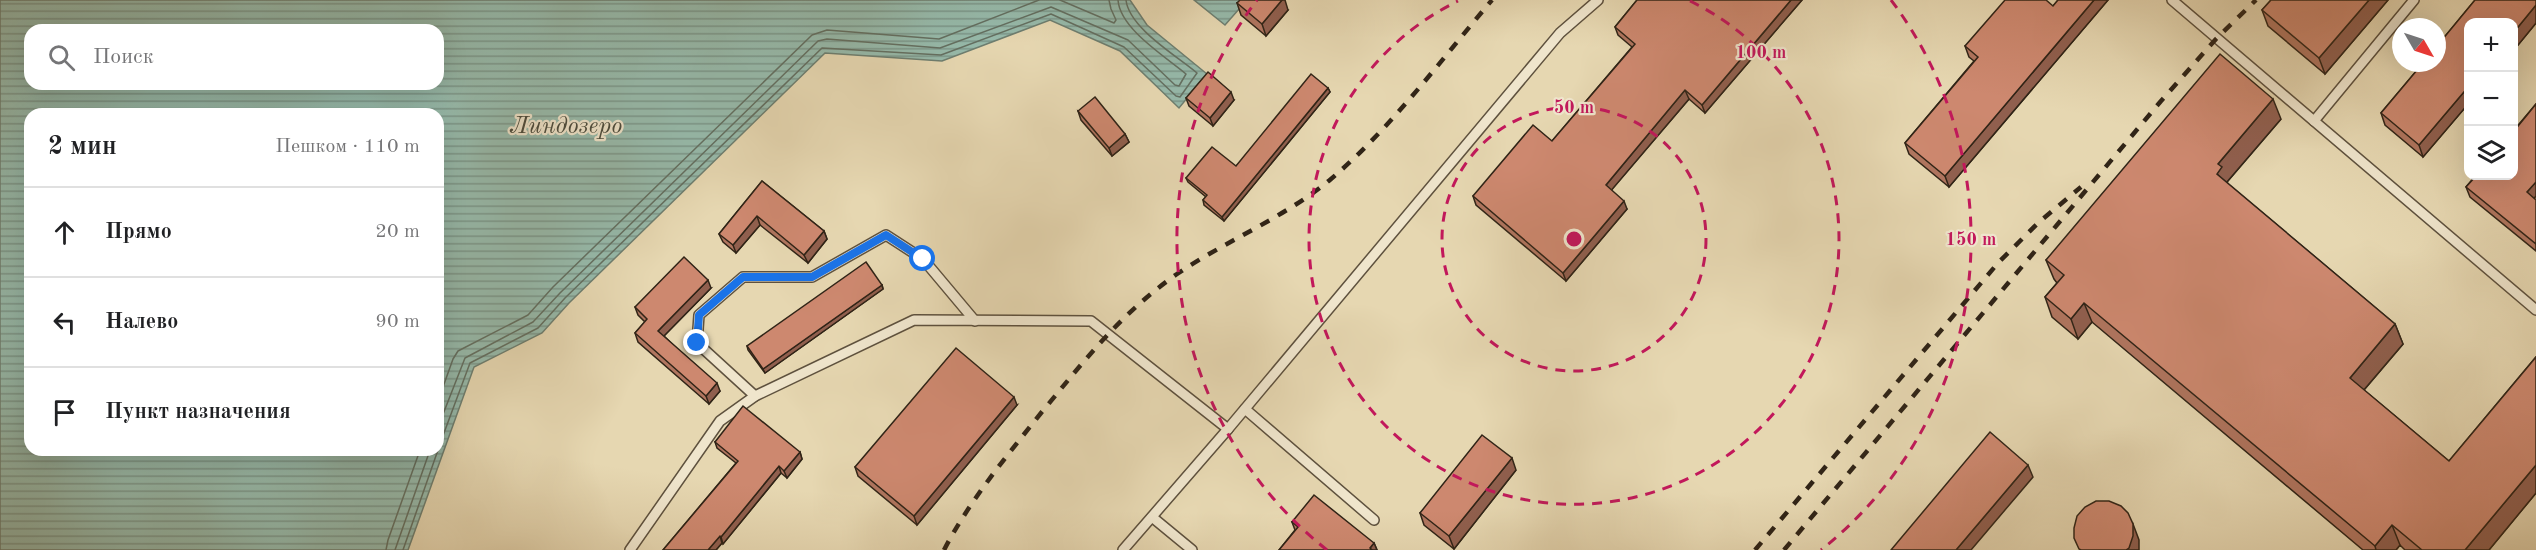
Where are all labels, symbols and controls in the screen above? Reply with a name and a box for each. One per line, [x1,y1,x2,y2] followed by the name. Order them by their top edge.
[2392,18,2446,72] north arrow
[2464,18,2518,180] map controls
[2464,18,2518,72] button: +
[24,24,444,90] search box
[45,41,78,74] icon: search
[1736,44,1786,62] text: 100 m
[93,46,154,68] text: Поиск
[2464,72,2518,126] button: −
[1554,99,1594,117] text: 50 m
[510,115,622,139] water label: Линдозеро
[2464,126,2518,180] button: layers
[48,134,117,160] text: 2 мин
[275,137,420,157] text: Пешком · 110 m
[48,216,81,249] icon: ahead
[105,221,172,243] text: Прямо
[375,222,420,242] text: 20 m
[1564,229,1584,249] centre of rings
[1946,231,1996,249] text: 150 m
[909,245,935,271] route start
[48,306,81,339] icon: left
[105,311,178,333] text: Налево
[375,312,420,332] text: 90 m
[683,329,709,355] route end
[48,396,81,429] icon: arrive
[105,401,291,423] text: Пункт назначения

